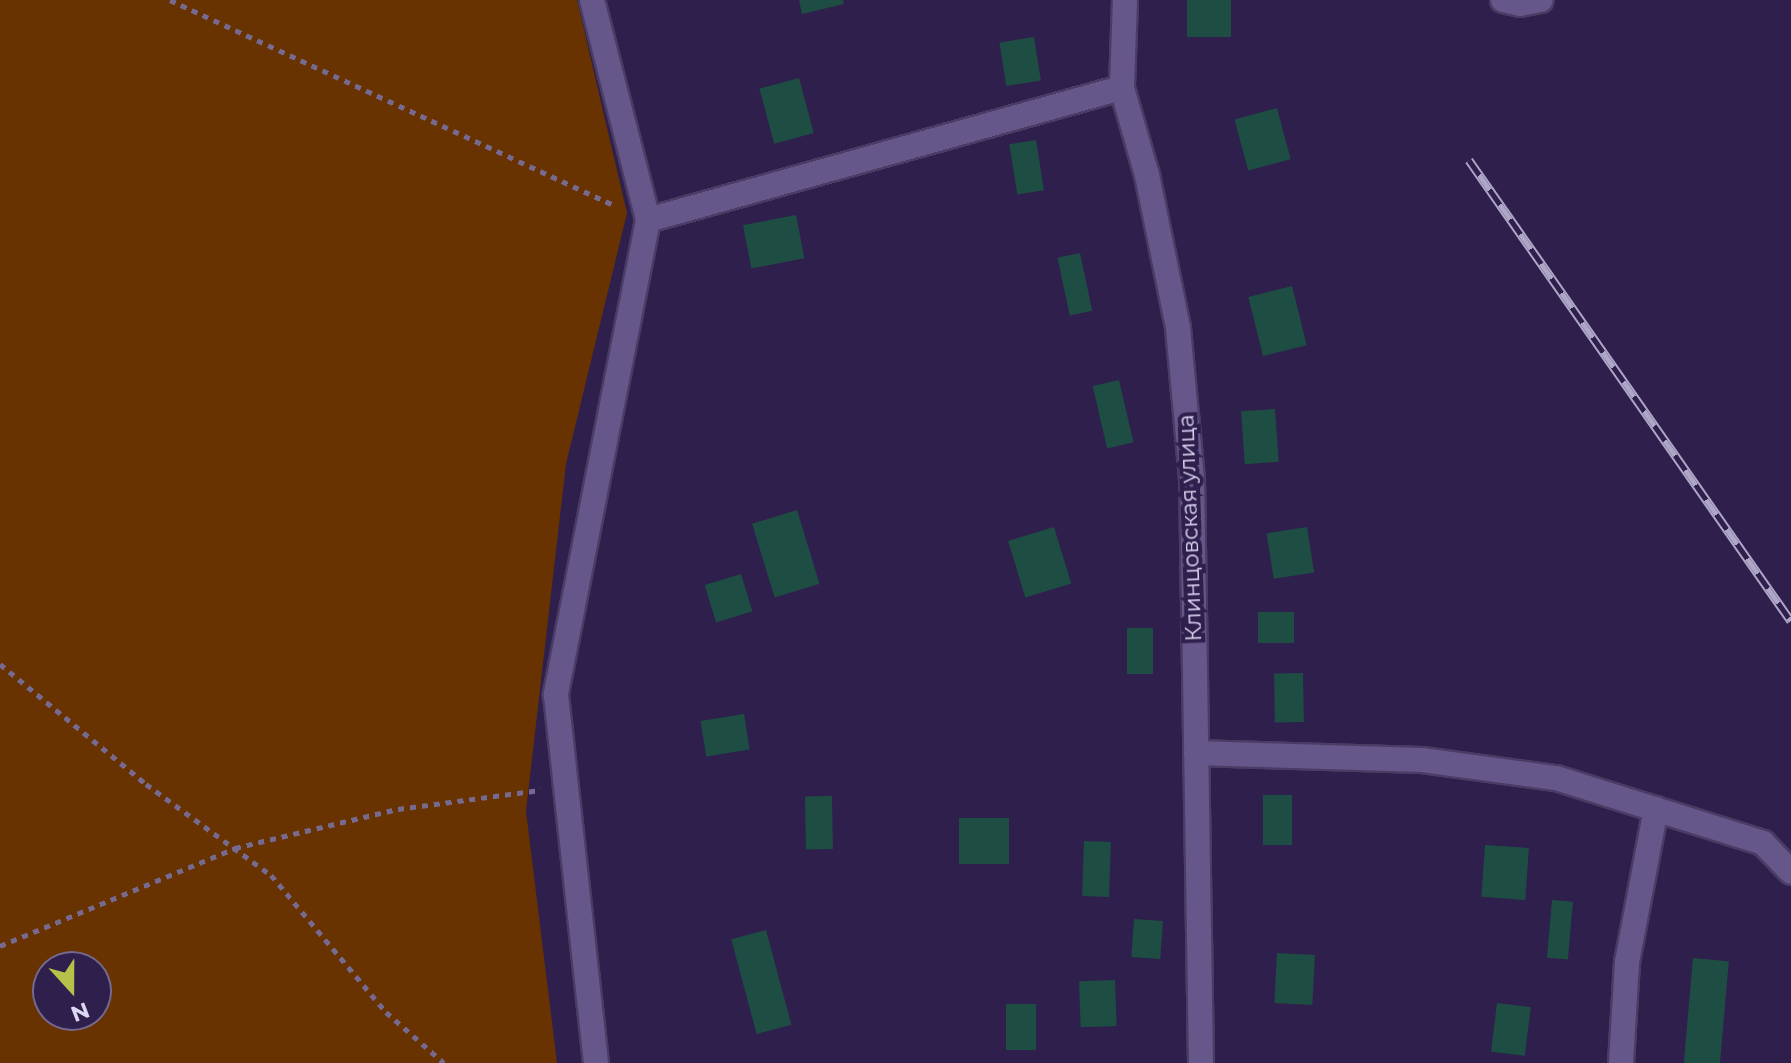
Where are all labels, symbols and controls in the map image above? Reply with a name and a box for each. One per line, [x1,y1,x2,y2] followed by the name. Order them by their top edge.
[1173,414,1207,642] street label: Клинцовская улица
[32,951,112,1031] north arrow
[67,996,93,1028] text: N

